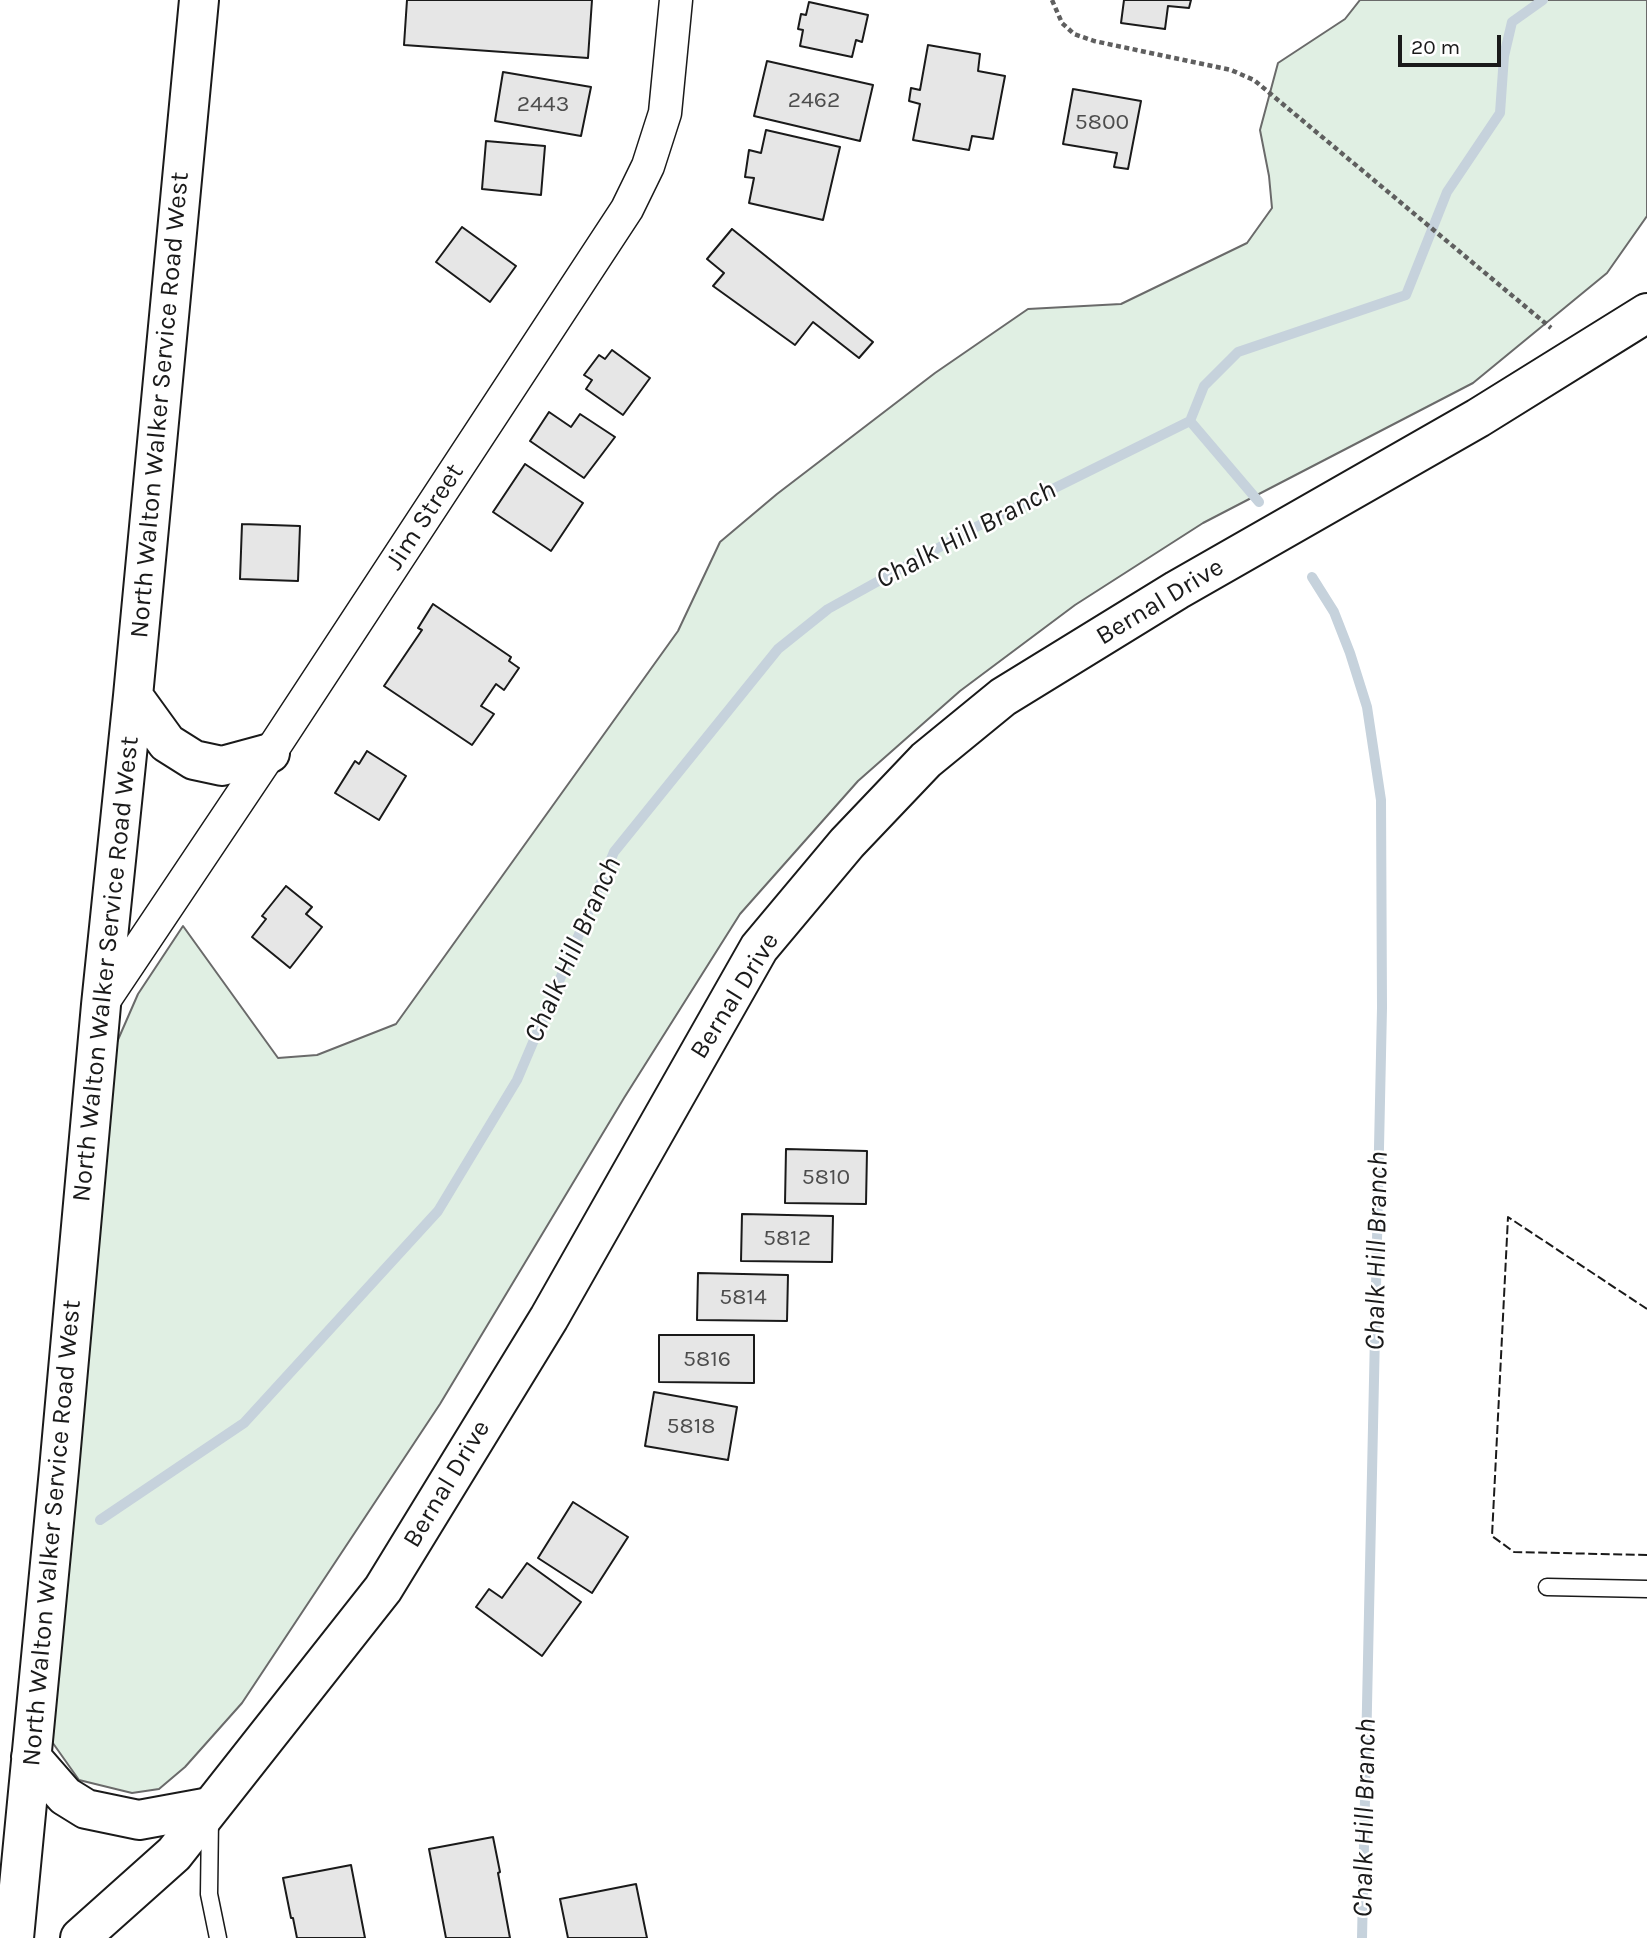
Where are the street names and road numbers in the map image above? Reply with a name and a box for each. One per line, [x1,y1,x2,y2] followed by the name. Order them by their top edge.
[124,171,196,639] street label: North Walton Walker Service Road West
[379,458,471,576] street label: Jim Street
[1091,552,1229,652] street label: Bernal Drive
[66,735,146,1203] street label: North Walton Walker Service Road West
[684,927,786,1065] street label: Bernal Drive
[16,1299,88,1767] street label: North Walton Walker Service Road West
[397,1415,497,1553] street label: Bernal Drive

